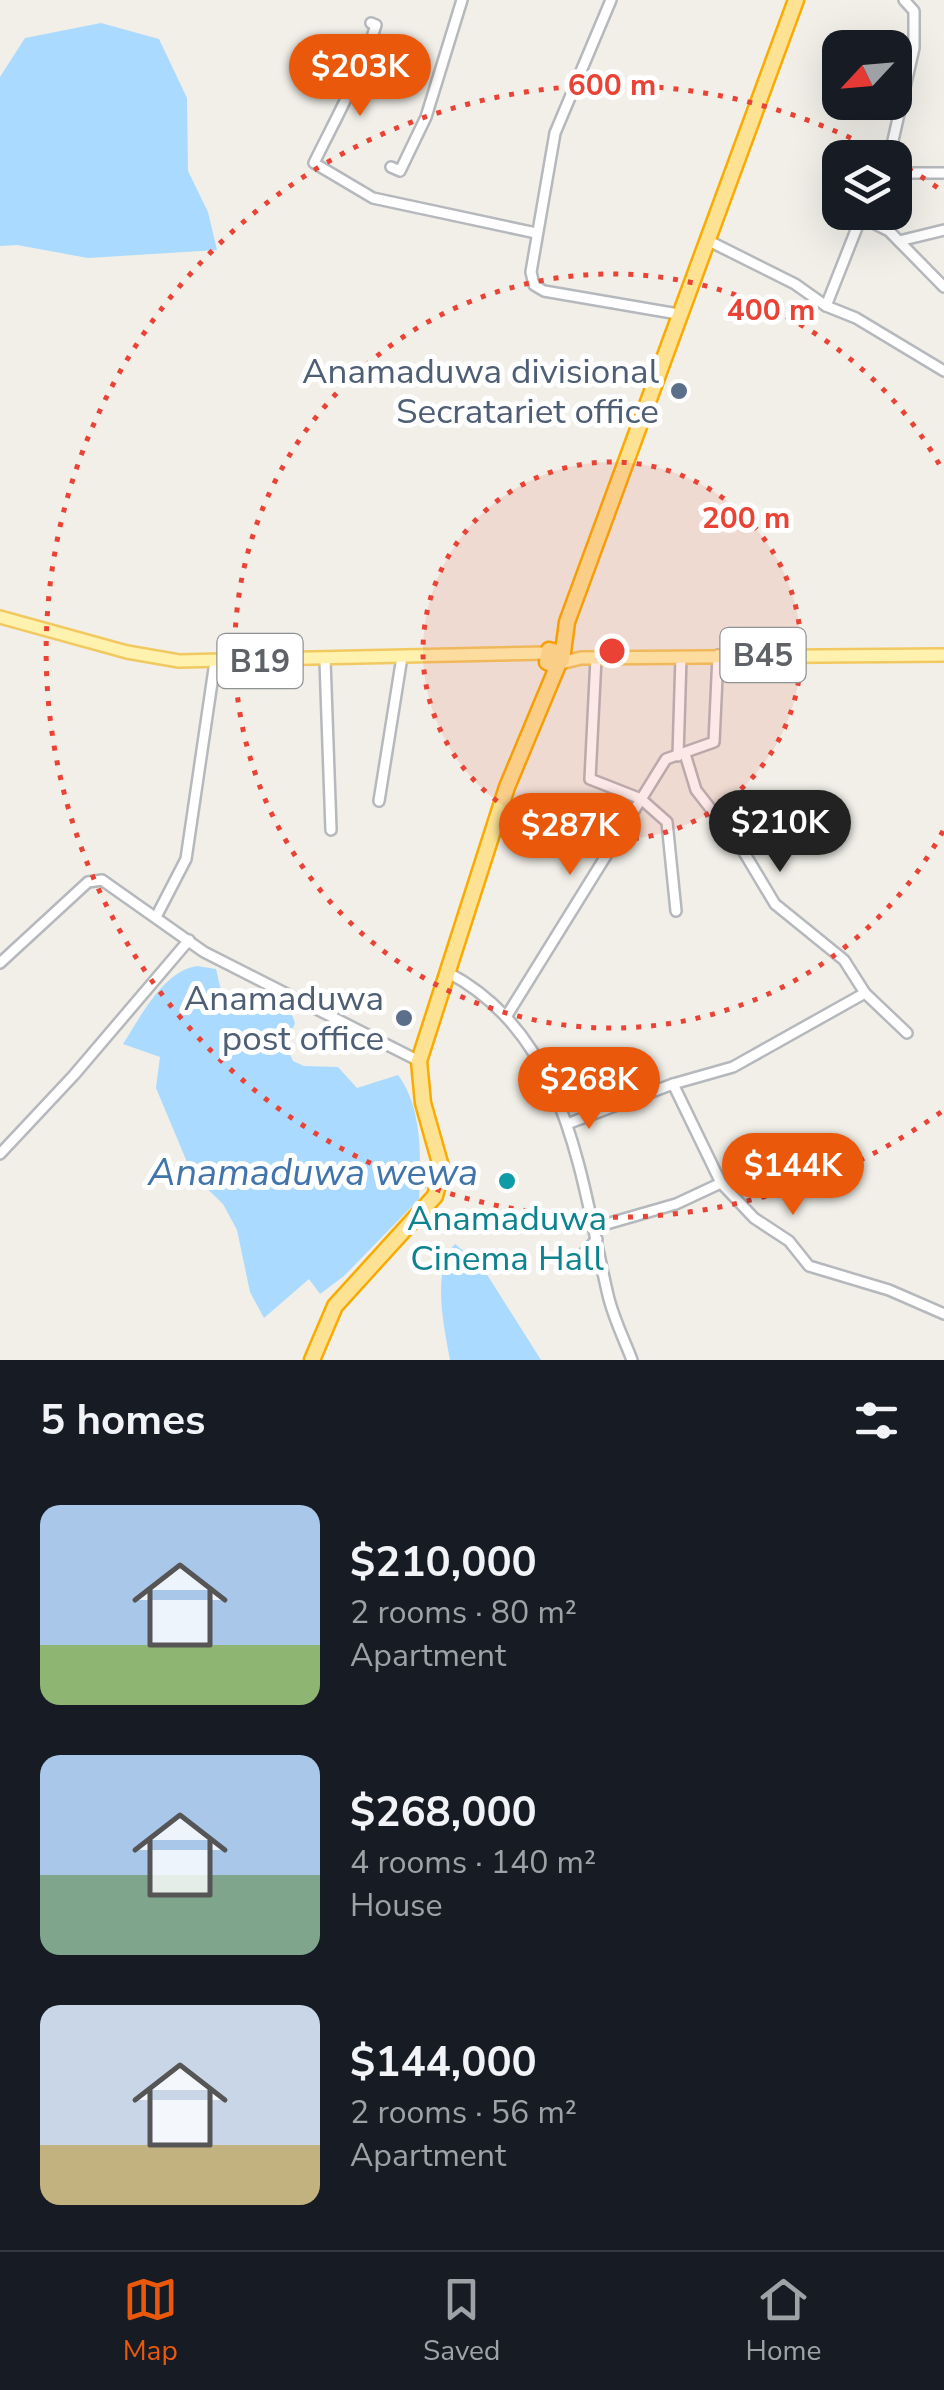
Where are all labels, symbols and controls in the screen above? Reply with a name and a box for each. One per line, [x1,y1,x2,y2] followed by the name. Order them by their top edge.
[822,30,912,120] north arrow
[822,30,912,230] map controls
[290,34,430,119] pin: $203K
[311,45,409,88] text: $203K
[568,65,656,106] text: 600 m
[822,140,912,230] button: layers
[727,290,815,331] text: 400 m
[302,348,660,435] place label: Anamaduwa divisional Secratariet office
[668,380,690,402] marker: Anamaduwa divisional Secratariet office
[702,498,790,539] text: 200 m
[720,628,806,682] road number: B45
[594,633,630,669] centre of rings
[218,634,302,688] road number: B19
[710,790,850,875] pin: $210K
[500,793,640,878] pin: $287K
[731,801,829,844] text: $210K
[521,804,619,847] text: $287K
[184,975,384,1062] place label: Anamaduwa post office
[393,1007,415,1029] marker: Anamaduwa post office
[519,1047,659,1132] pin: $268K
[540,1058,638,1101] text: $268K
[723,1133,863,1218] pin: $144K
[744,1144,842,1187] text: $144K
[147,1147,478,1198] water label: Anamaduwa wewa
[496,1170,518,1192] marker: Anamaduwa Cinema Hall
[407,1195,607,1282] place label: Anamaduwa Cinema Hall
[40,1392,205,1449] text: 5 homes
[849,1393,904,1448] icon: filters
[350,1534,537,1591] text: $210,000
[120,1545,240,1665] icon: home
[350,1591,577,1634] text: 2 rooms · 80 m²
[350,1634,506,1677] text: Apartment
[350,1784,537,1841] text: $268,000
[120,1795,240,1915] icon: home
[350,1841,596,1884] text: 4 rooms · 140 m²
[350,1884,443,1927] text: House
[350,2034,537,2091] text: $144,000
[120,2045,240,2165] icon: home
[350,2091,577,2134] text: 2 rooms · 56 m²
[350,2134,506,2177] text: Apartment
[123,2272,178,2370] tab: Map
[423,2272,500,2370] tab: Saved
[746,2272,821,2370] tab: Home

